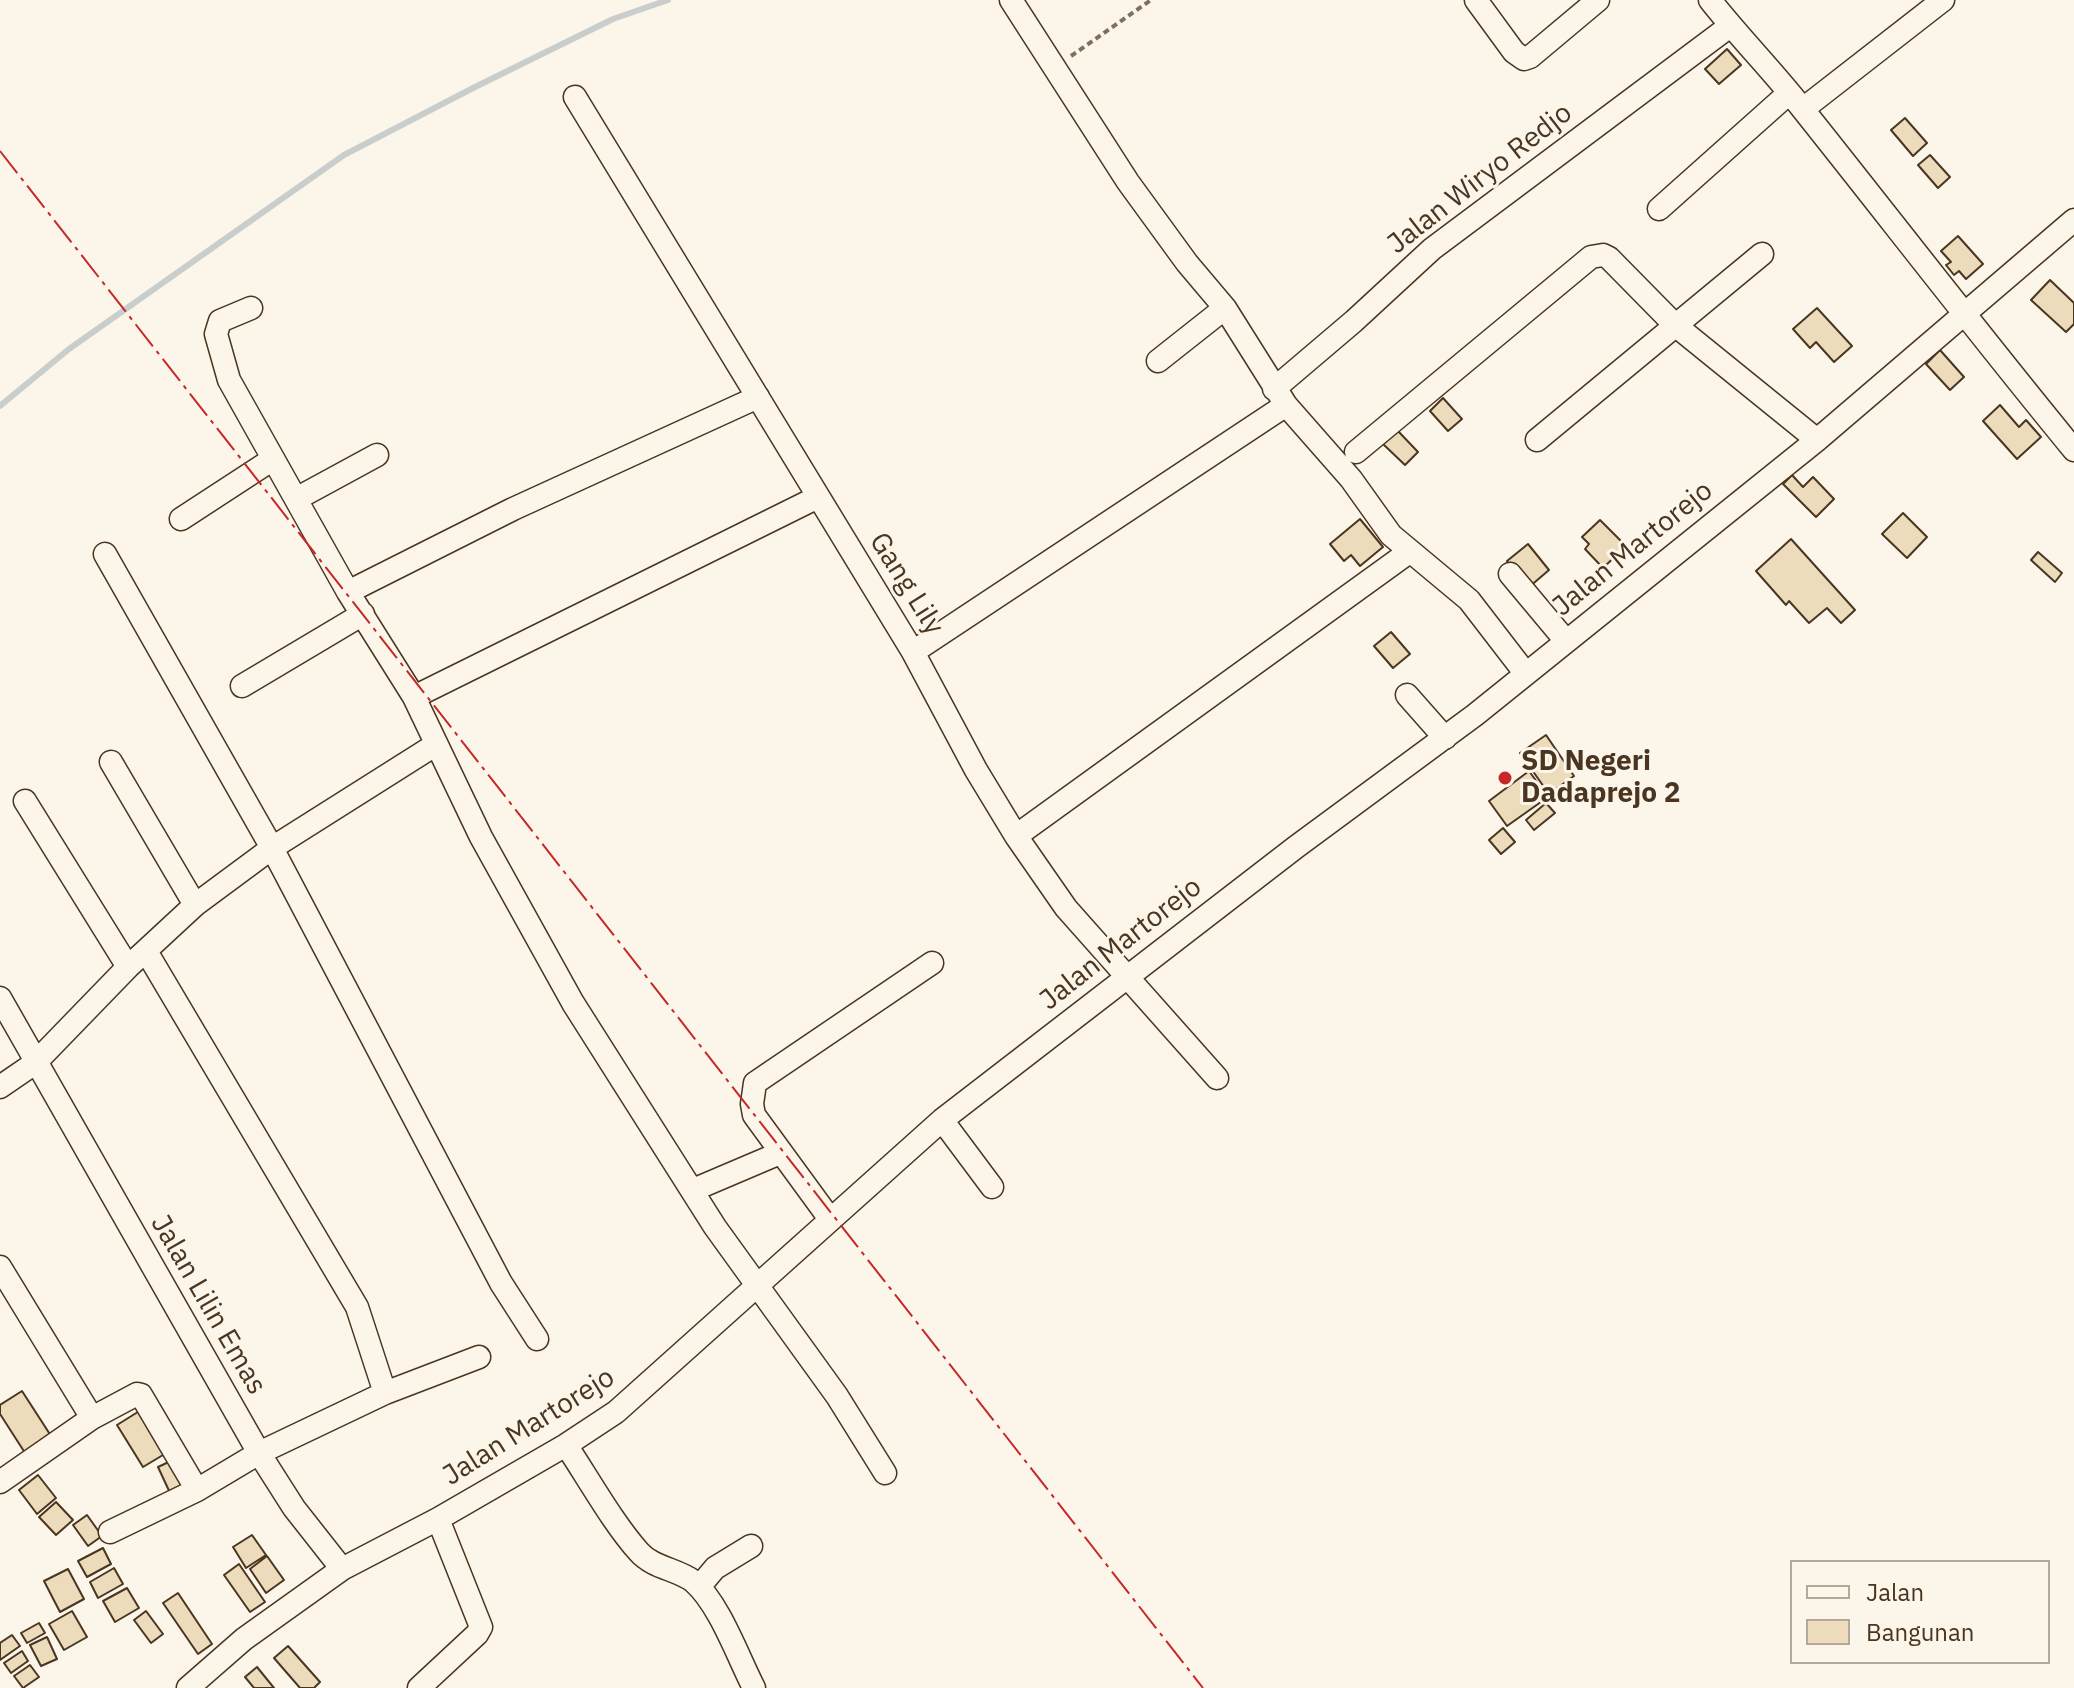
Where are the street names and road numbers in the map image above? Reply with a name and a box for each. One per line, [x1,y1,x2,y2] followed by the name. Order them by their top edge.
[1381,97,1579,261] street label: Jalan Wiryo Redjo
[1546,474,1720,624] street label: Jalan Martorejo
[862,527,950,641] street label: Gang Lily
[1033,870,1209,1018] street label: Jalan Martorejo
[143,1209,273,1401] street label: Jalan Lilin Emas
[437,1361,621,1493] street label: Jalan Martorejo

